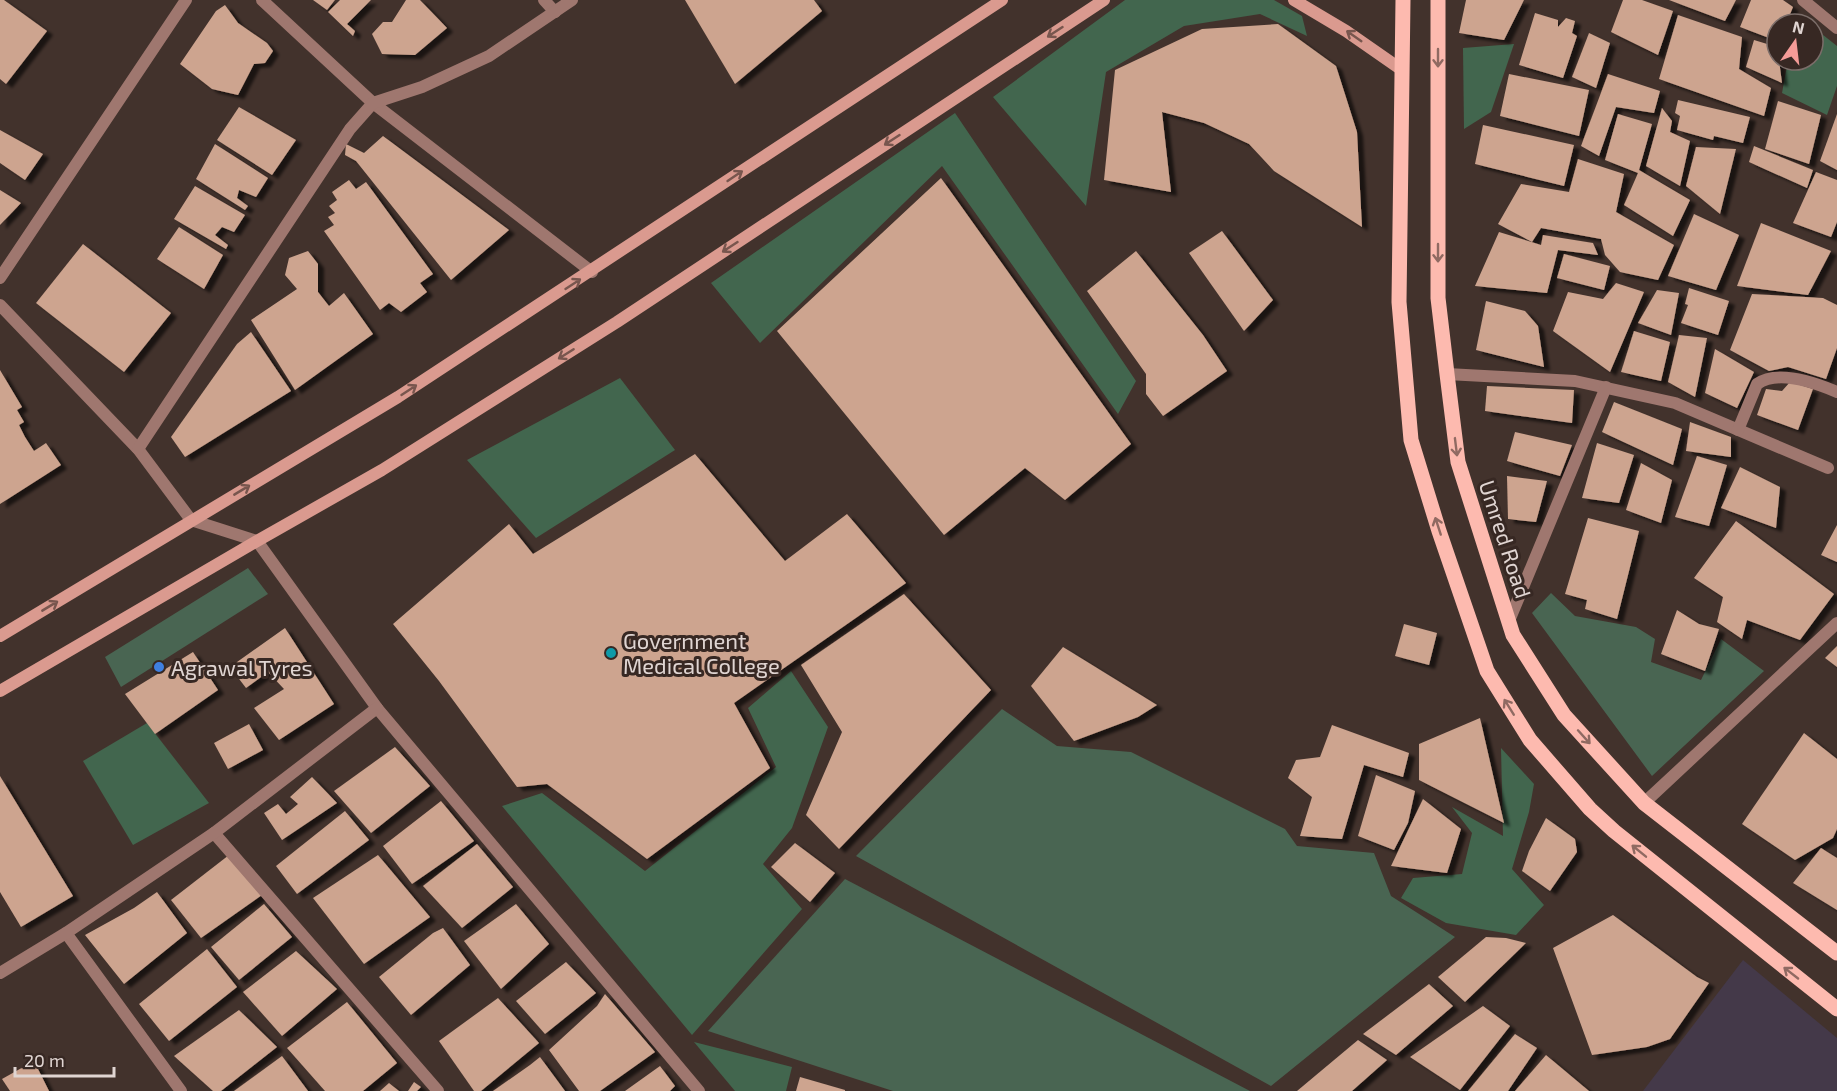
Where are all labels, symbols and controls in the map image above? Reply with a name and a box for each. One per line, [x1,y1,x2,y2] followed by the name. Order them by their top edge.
[1765,12,1825,72] north arrow
[1791,16,1807,38] text: N
[1047,26,1064,38] one-way arrow
[1346,30,1362,42] one-way arrow
[1432,48,1444,68] one-way arrow
[884,134,901,146] one-way arrow
[726,170,743,182] one-way arrow
[722,241,738,253] one-way arrow
[1432,243,1444,263] one-way arrow
[564,278,580,290] one-way arrow
[558,348,575,360] one-way arrow
[400,384,417,396] one-way arrow
[1451,437,1462,457] one-way arrow
[1475,477,1537,601] street label: Umred Road
[233,484,250,496] one-way arrow
[1431,517,1442,536] one-way arrow
[41,600,58,612] one-way arrow
[623,627,780,678] place label: Government Medical College
[604,646,618,660] marker: Government Medical College
[171,654,313,680] place label: Agrawal Tyres
[152,660,166,674] marker: Agrawal Tyres
[1503,698,1516,715] one-way arrow
[1577,729,1591,744] one-way arrow
[1631,844,1647,857] one-way arrow
[1783,967,1799,979] one-way arrow
[15,1040,114,1078] scale bar
[24,1049,65,1071] text: 20 m

